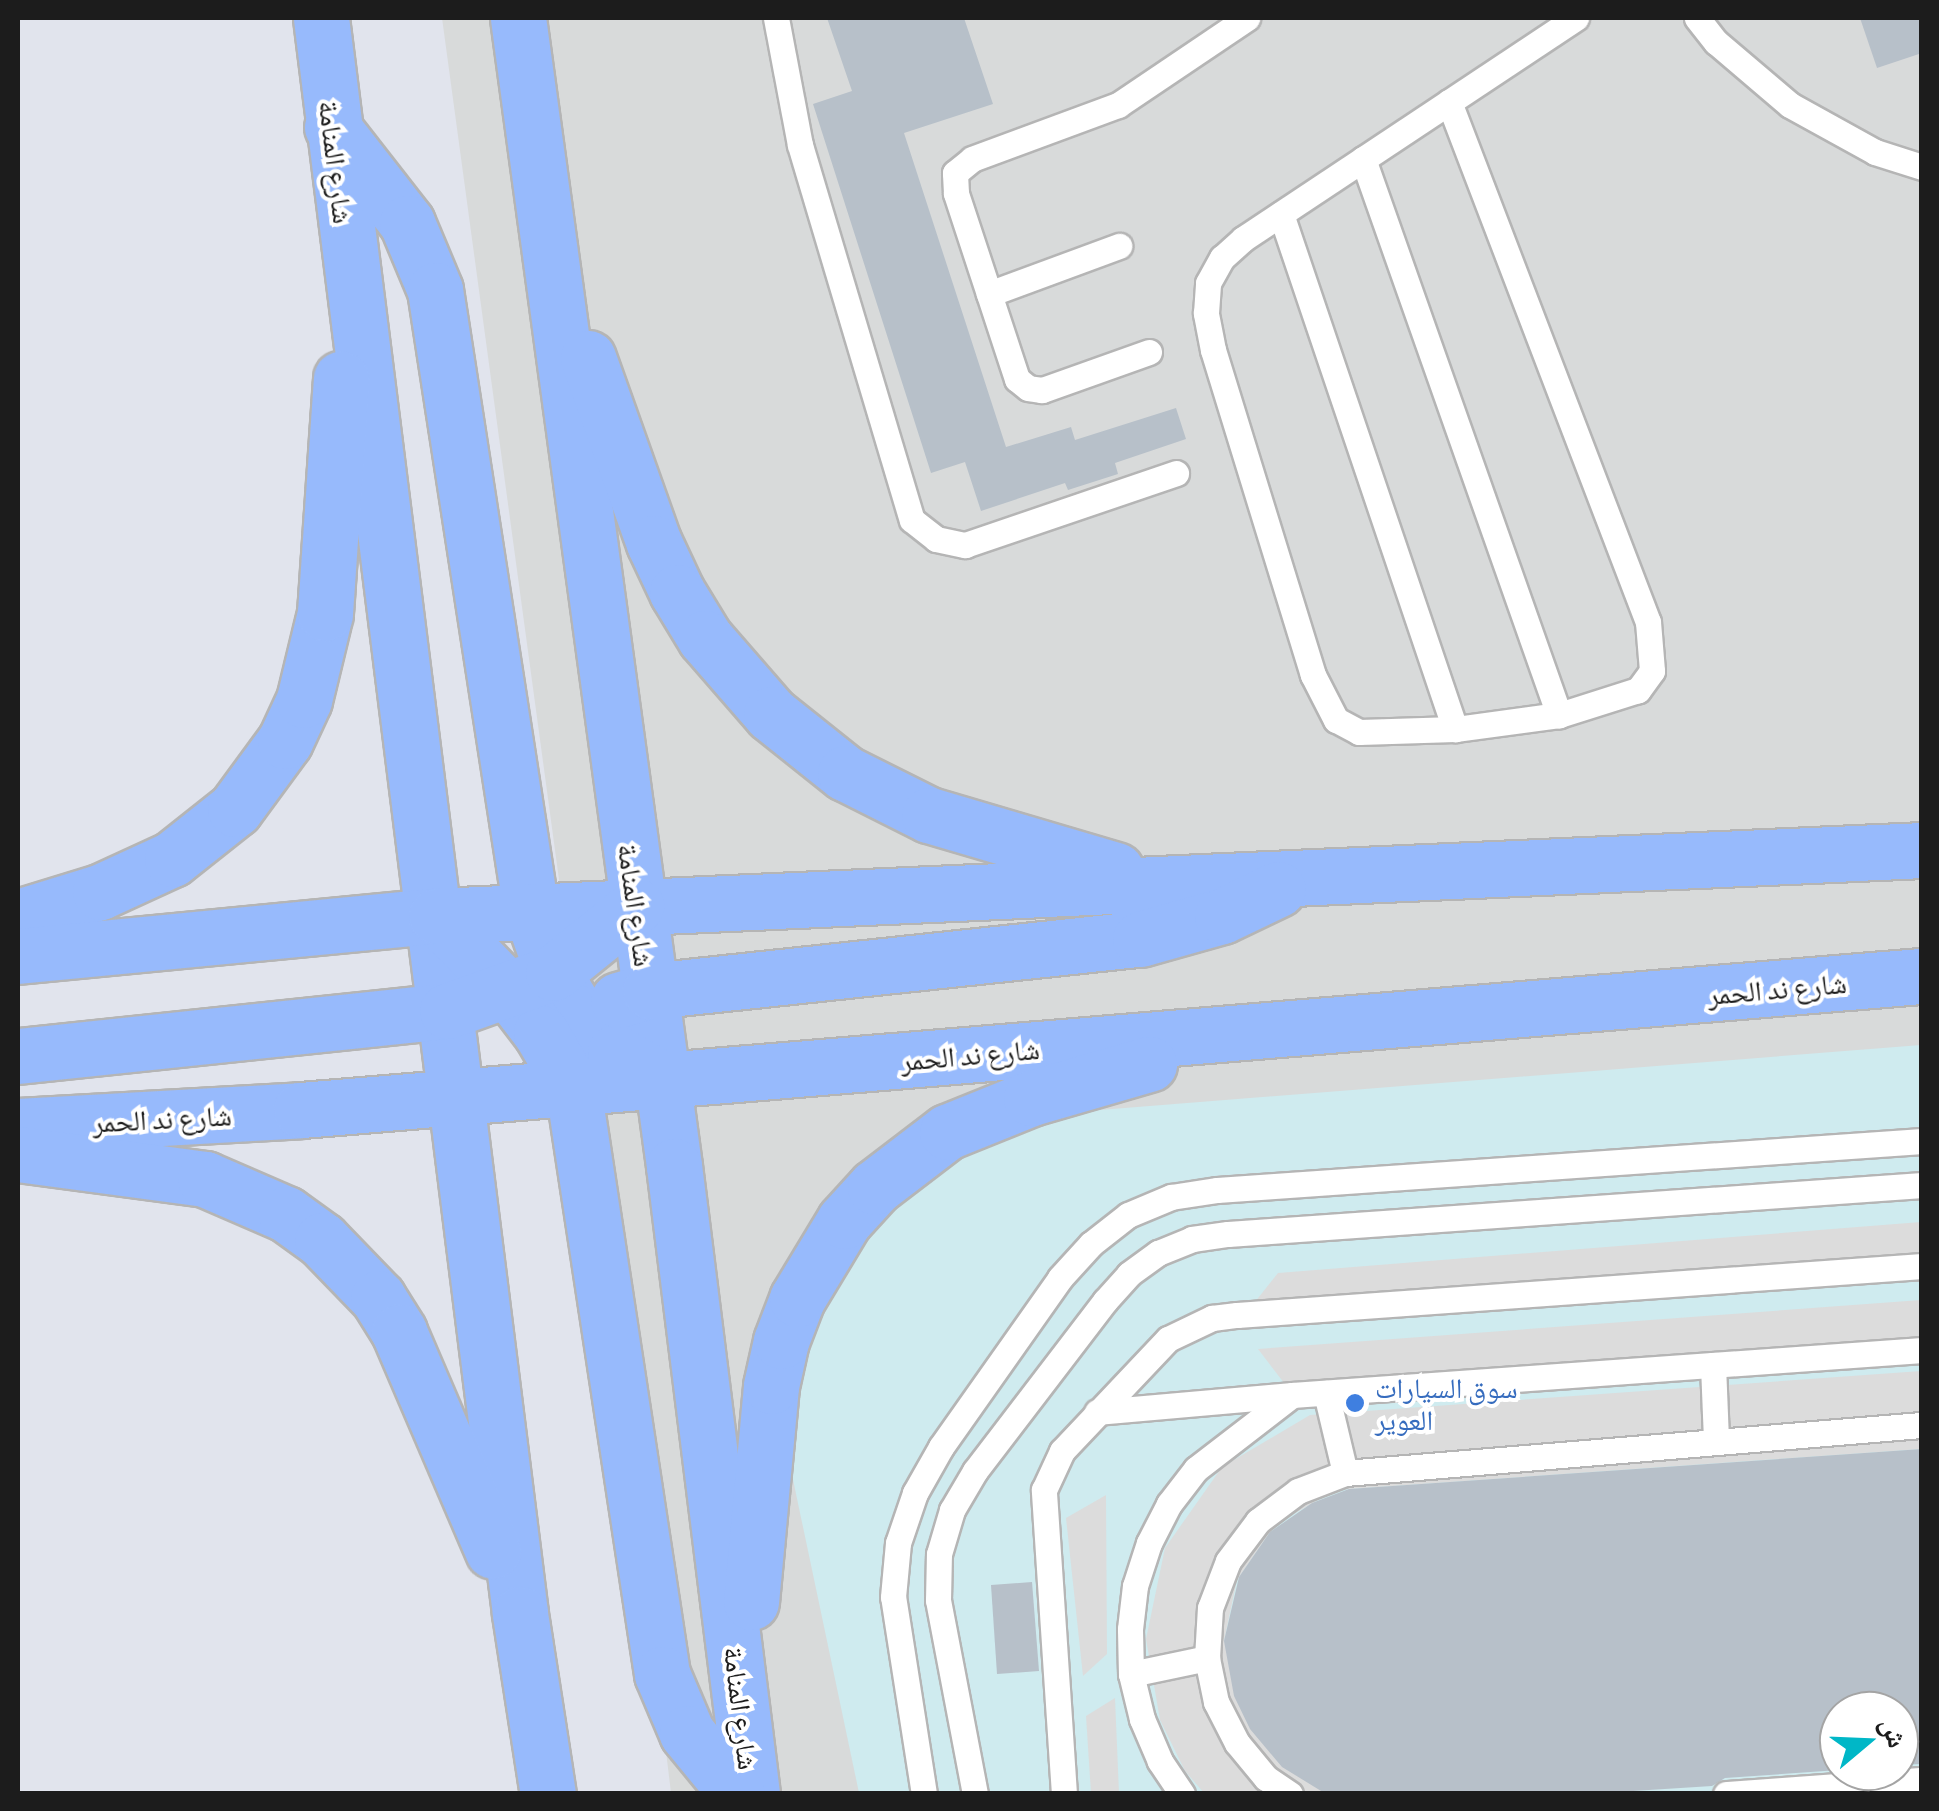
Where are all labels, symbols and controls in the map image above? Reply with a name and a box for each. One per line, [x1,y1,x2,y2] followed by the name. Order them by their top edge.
[313,99,361,225] street label: شارع المنامة
[612,841,662,969] street label: شارع المنامة
[1706,965,1848,1011] street label: شارع ند الحمر
[899,1031,1041,1077] street label: شارع ند الحمر
[91,1098,233,1138] street label: شارع ند الحمر
[1375,1370,1518,1436] place label: سوق السيارات العوير
[1344,1392,1366,1414] marker: سوق السيارات العوير
[718,1645,766,1771] street label: شارع المنامة
[1819,1691,1919,1791] north arrow
[1875,1712,1916,1751] text: ش

